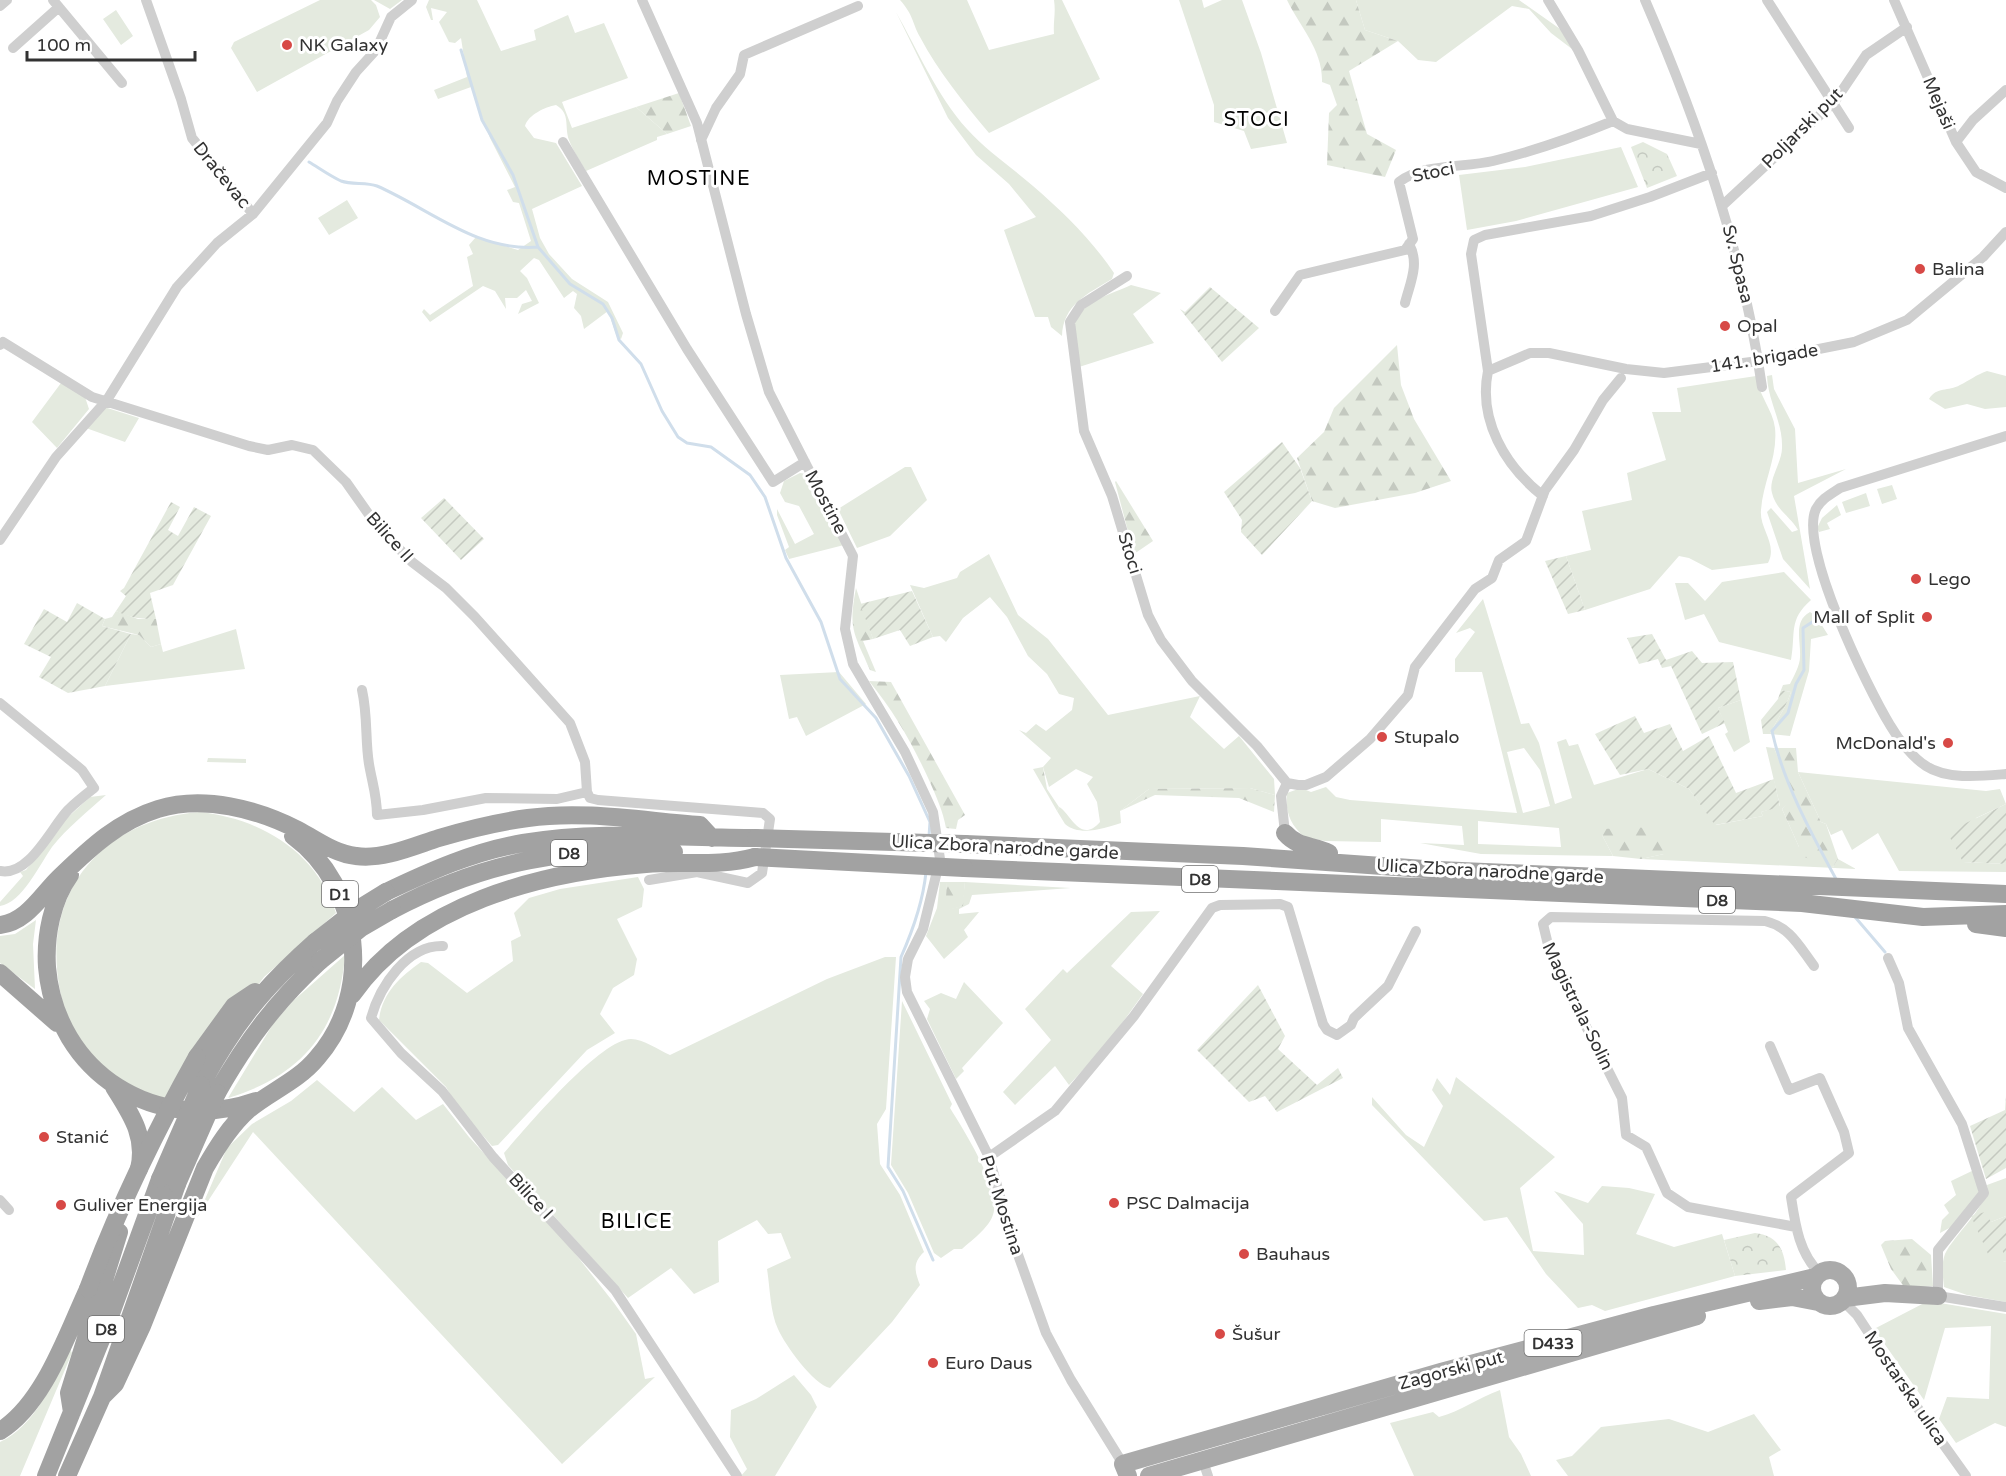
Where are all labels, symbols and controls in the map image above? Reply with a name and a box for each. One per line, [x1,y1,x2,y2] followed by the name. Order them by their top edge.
[27,24,195,62] scale bar
[36,34,91,56] text: 100 m
[299,34,389,56] place label: NK Galaxy
[280,38,294,52] marker: NK Galaxy
[1918,73,1960,133] street label: Mejaši
[1757,83,1847,173] street label: Poljarski put
[1224,108,1290,132] district label: STOCI
[189,137,255,213] street label: Dračevac
[1410,157,1456,187] street label: Stoci
[647,167,751,191] district label: MOSTINE
[1718,223,1758,305] street label: Sv. Spasa
[1932,258,1985,280] place label: Balina
[1913,262,1927,276] marker: Balina
[1737,315,1777,337] place label: Opal
[1718,319,1732,333] marker: Opal
[1708,339,1820,377] street label: 141. brigade
[800,466,852,538] street label: Mostine
[362,507,418,567] street label: Bilice II
[1113,529,1147,577] street label: Stoci
[1928,568,1971,590] place label: Lego
[1909,572,1923,586] marker: Lego
[1813,606,1915,628] place label: Mall of Split
[1920,610,1934,624] marker: Mall of Split
[1394,726,1459,748] place label: Stupalo
[1375,730,1389,744] marker: Stupalo
[1836,732,1936,754] place label: McDonald's
[1941,736,1955,750] marker: McDonald's
[891,830,1119,864] street label: Ulica Zbora narodne garde
[551,840,587,866] road number: D8
[1376,854,1604,888] street label: Ulica Zbora narodne garde
[1182,866,1218,892] road number: D8
[322,881,358,907] road number: D1
[1699,887,1735,913] road number: D8
[1538,939,1618,1073] street label: Magistrala-Solin
[56,1126,109,1148] place label: Stanić
[37,1130,51,1144] marker: Stanić
[976,1152,1028,1258] street label: Put Mostina
[504,1168,558,1224] street label: Bilice I
[1126,1192,1250,1214] place label: PSC Dalmacija
[73,1194,207,1216] place label: Guliver Energija
[1107,1196,1121,1210] marker: PSC Dalmacija
[54,1198,68,1212] marker: Guliver Energija
[601,1210,673,1234] district label: BILICE
[1256,1243,1330,1265] place label: Bauhaus
[1237,1247,1251,1261] marker: Bauhaus
[88,1316,124,1342] road number: D8
[1232,1323,1280,1345] place label: Šušur
[1213,1327,1227,1341] marker: Šušur
[1860,1327,1952,1449] street label: Mostarska ulica
[1524,1330,1582,1356] road number: D433
[1396,1345,1506,1395] street label: Zagorski put
[945,1352,1032,1374] place label: Euro Daus
[926,1356,940,1370] marker: Euro Daus

